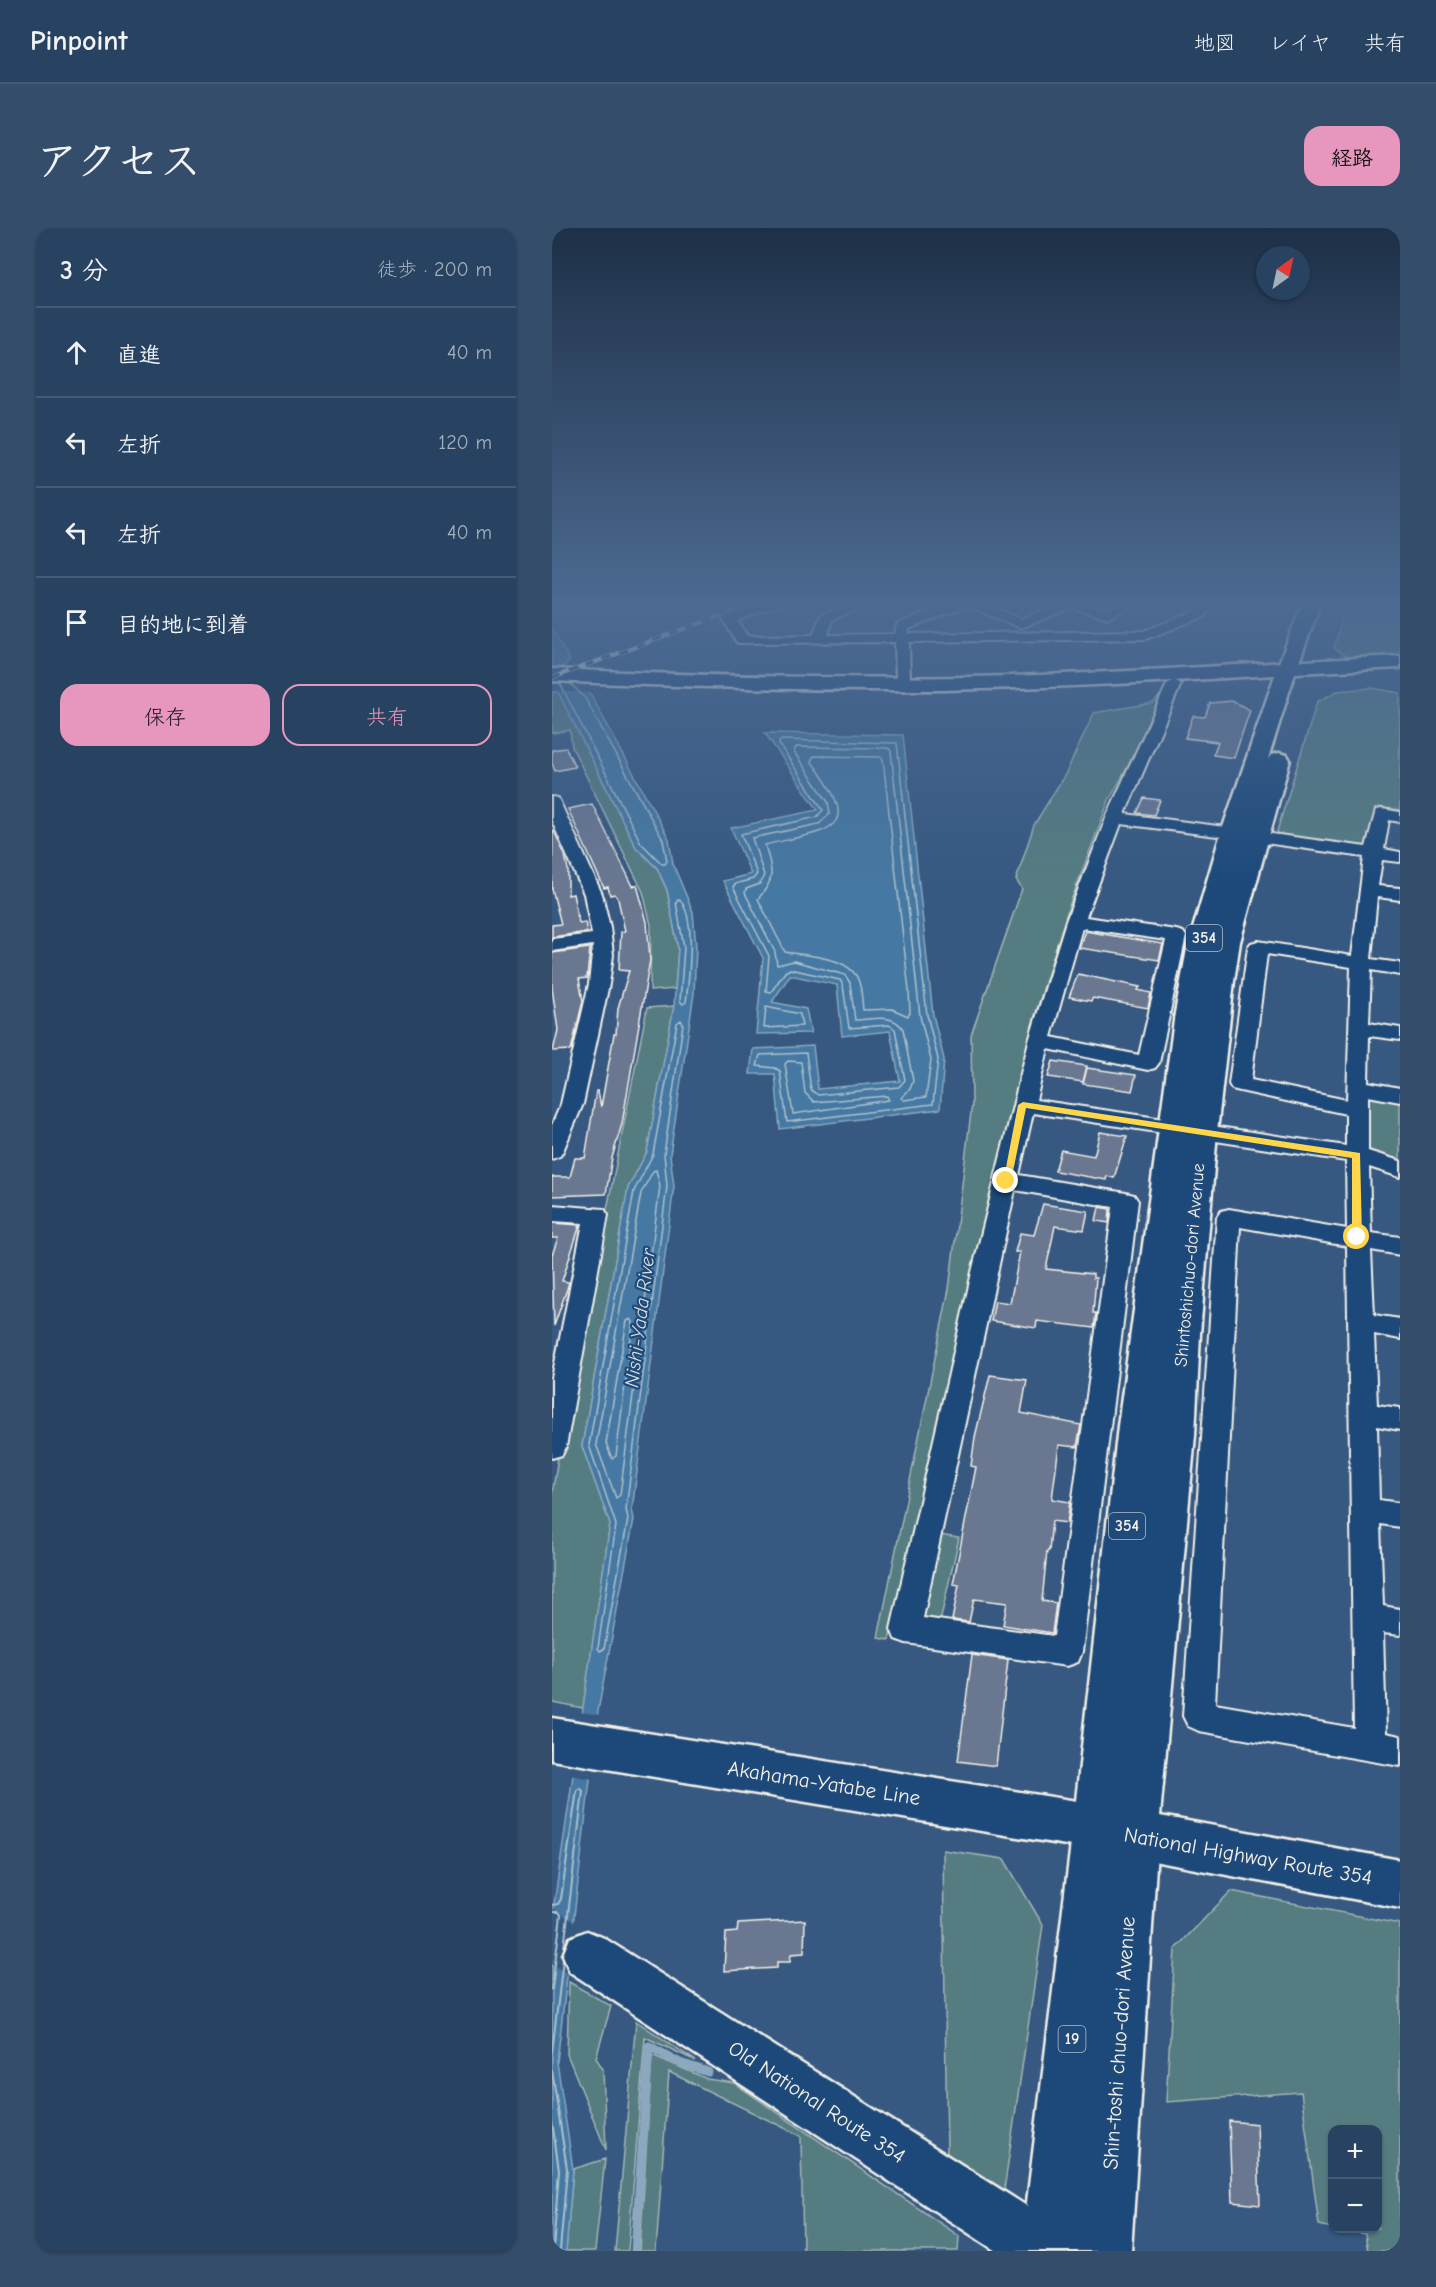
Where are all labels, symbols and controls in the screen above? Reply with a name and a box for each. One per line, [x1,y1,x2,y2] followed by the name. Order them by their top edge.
[30,25,128,57] text: Pinpoint
[1194,31,1236,55] text: 地図
[1269,31,1331,55] text: レイヤ
[1364,31,1406,55] text: 共有
[1304,126,1400,186] button: 経路
[36,137,201,186] text: アクセス
[1256,246,1310,300] north arrow
[60,256,108,286] text: 3 分
[377,258,492,281] text: 徒歩 · 200 m
[60,336,93,369] icon: ahead
[447,341,492,364] text: 40 m
[117,342,161,368] text: 直進
[60,426,93,459] icon: left
[438,431,492,454] text: 120 m
[117,432,161,458] text: 左折
[60,516,93,549] icon: left
[447,521,492,544] text: 40 m
[117,522,161,548] text: 左折
[60,606,93,639] icon: arrive
[117,612,249,638] text: 目的地に到着
[60,684,270,746] button: 保存
[282,684,492,746] button: 共有
[1186,925,1222,951] road number: 354
[1171,1162,1209,1368] street label: Shintoshichuo-dori Avenue
[992,1167,1018,1193] route end
[1343,1223,1369,1249] route start
[620,1246,660,1389] water label: Nishi-Yada River
[1109,1513,1145,1539] road number: 354
[726,1756,922,1810] street label: Akahama-Yatabe Line
[1122,1822,1374,1890] street label: National Highway Route 354
[1098,1916,1140,2170] street label: Shin-toshi chuo-dori Avenue
[1058,2026,1086,2052] road number: 19
[724,2036,910,2168] street label: Old National Route 354
[1328,2125,1382,2233] map controls
[1328,2125,1382,2179] button: +
[1328,2179,1382,2233] button: −

